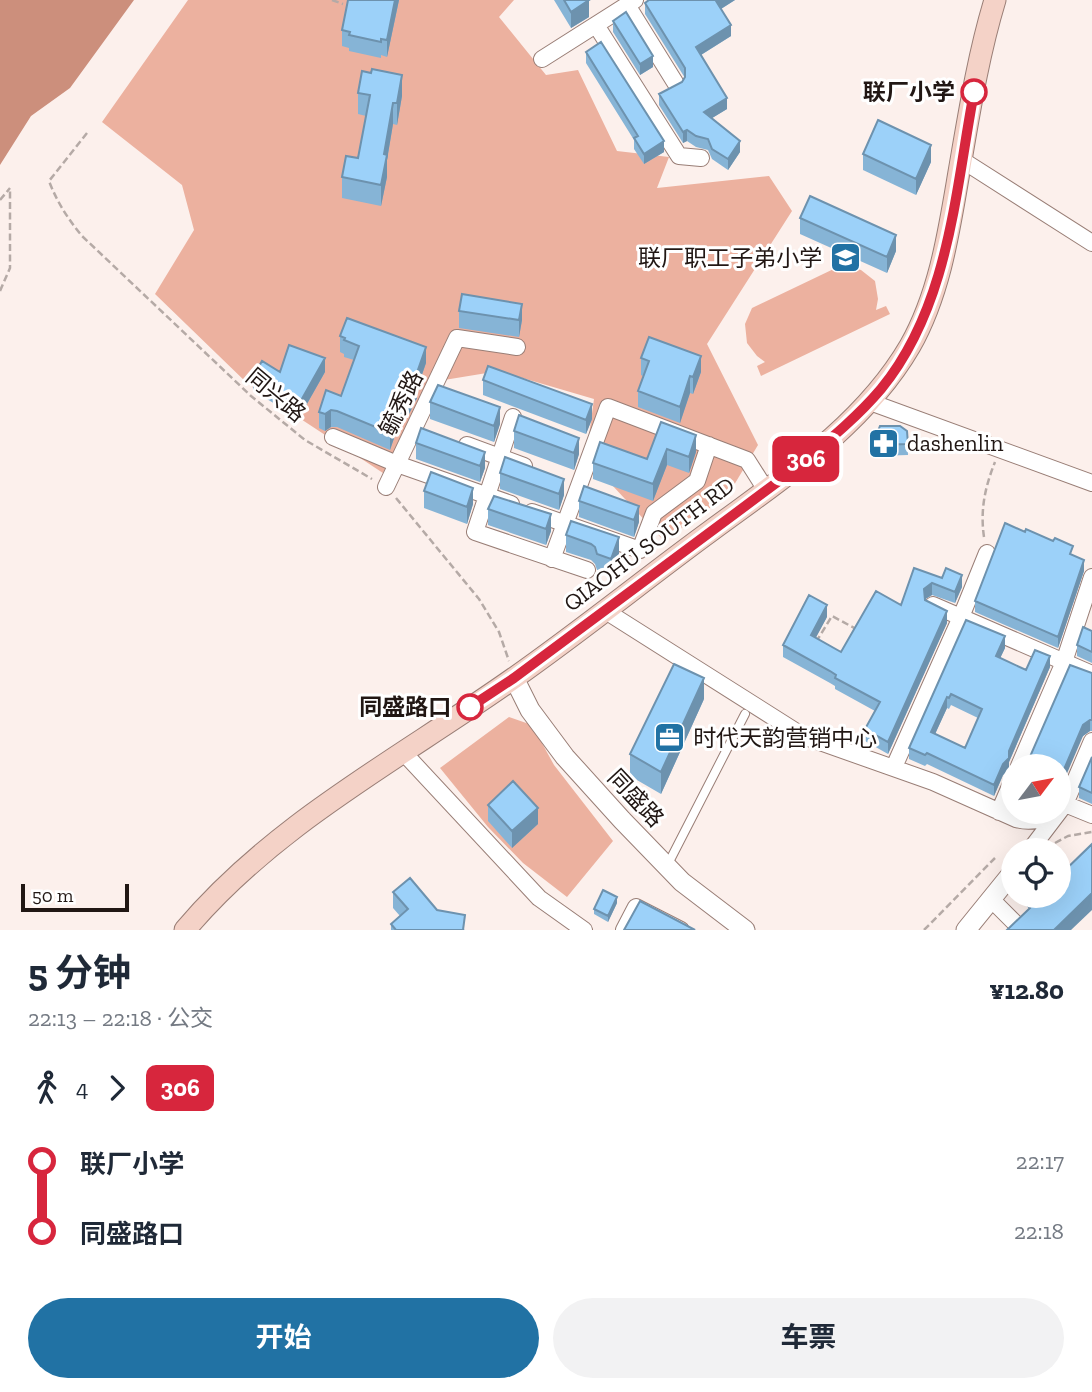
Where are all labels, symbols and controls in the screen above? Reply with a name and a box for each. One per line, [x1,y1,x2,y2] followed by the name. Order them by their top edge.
[863,78,955,106] place label: 联厂小学
[961,79,987,105] marker: 联厂小学
[828,241,862,275] school or university icon: 联厂职工子弟小学
[638,244,822,272] place label: 联厂职工子弟小学
[241,362,311,428] street label: 同兴路
[373,366,429,440] street label: 毓秀路
[867,426,901,460] pharmacy icon: dashenlin
[907,429,1003,457] place label: dashenlin
[766,436,846,482] line badge: 306
[786,444,826,473] text: 306
[558,471,740,617] street label: QIAOHU SOUTH RD
[359,693,451,721] place label: 同盛路口
[457,694,483,720] marker: 同盛路口
[653,721,687,755] office icon: 时代天韵营销中心
[693,724,877,752] place label: 时代天韵营销中心
[1001,754,1071,824] north arrow
[1001,754,1071,908] map controls
[602,763,670,833] street label: 同盛路
[1001,838,1071,908] button: locate
[21,881,130,913] scale bar
[32,884,73,907] text: 50 m
[28,950,131,996] text: 5 分钟
[989,974,1064,1006] text: ¥12.80
[28,1004,213,1032] text: 22:13 – 22:18 · 公交
[28,1069,66,1107] icon: walk
[98,1069,136,1107] icon: forward
[160,1073,200,1102] text: 306
[76,1074,88,1102] text: 4
[1016,1147,1064,1175] text: 22:17
[80,1148,184,1180] text: 联厂小学
[1014,1217,1064,1245] text: 22:18
[80,1218,184,1250] text: 同盛路口
[28,1298,539,1378] button: 开始
[553,1298,1064,1378] button: 车票

